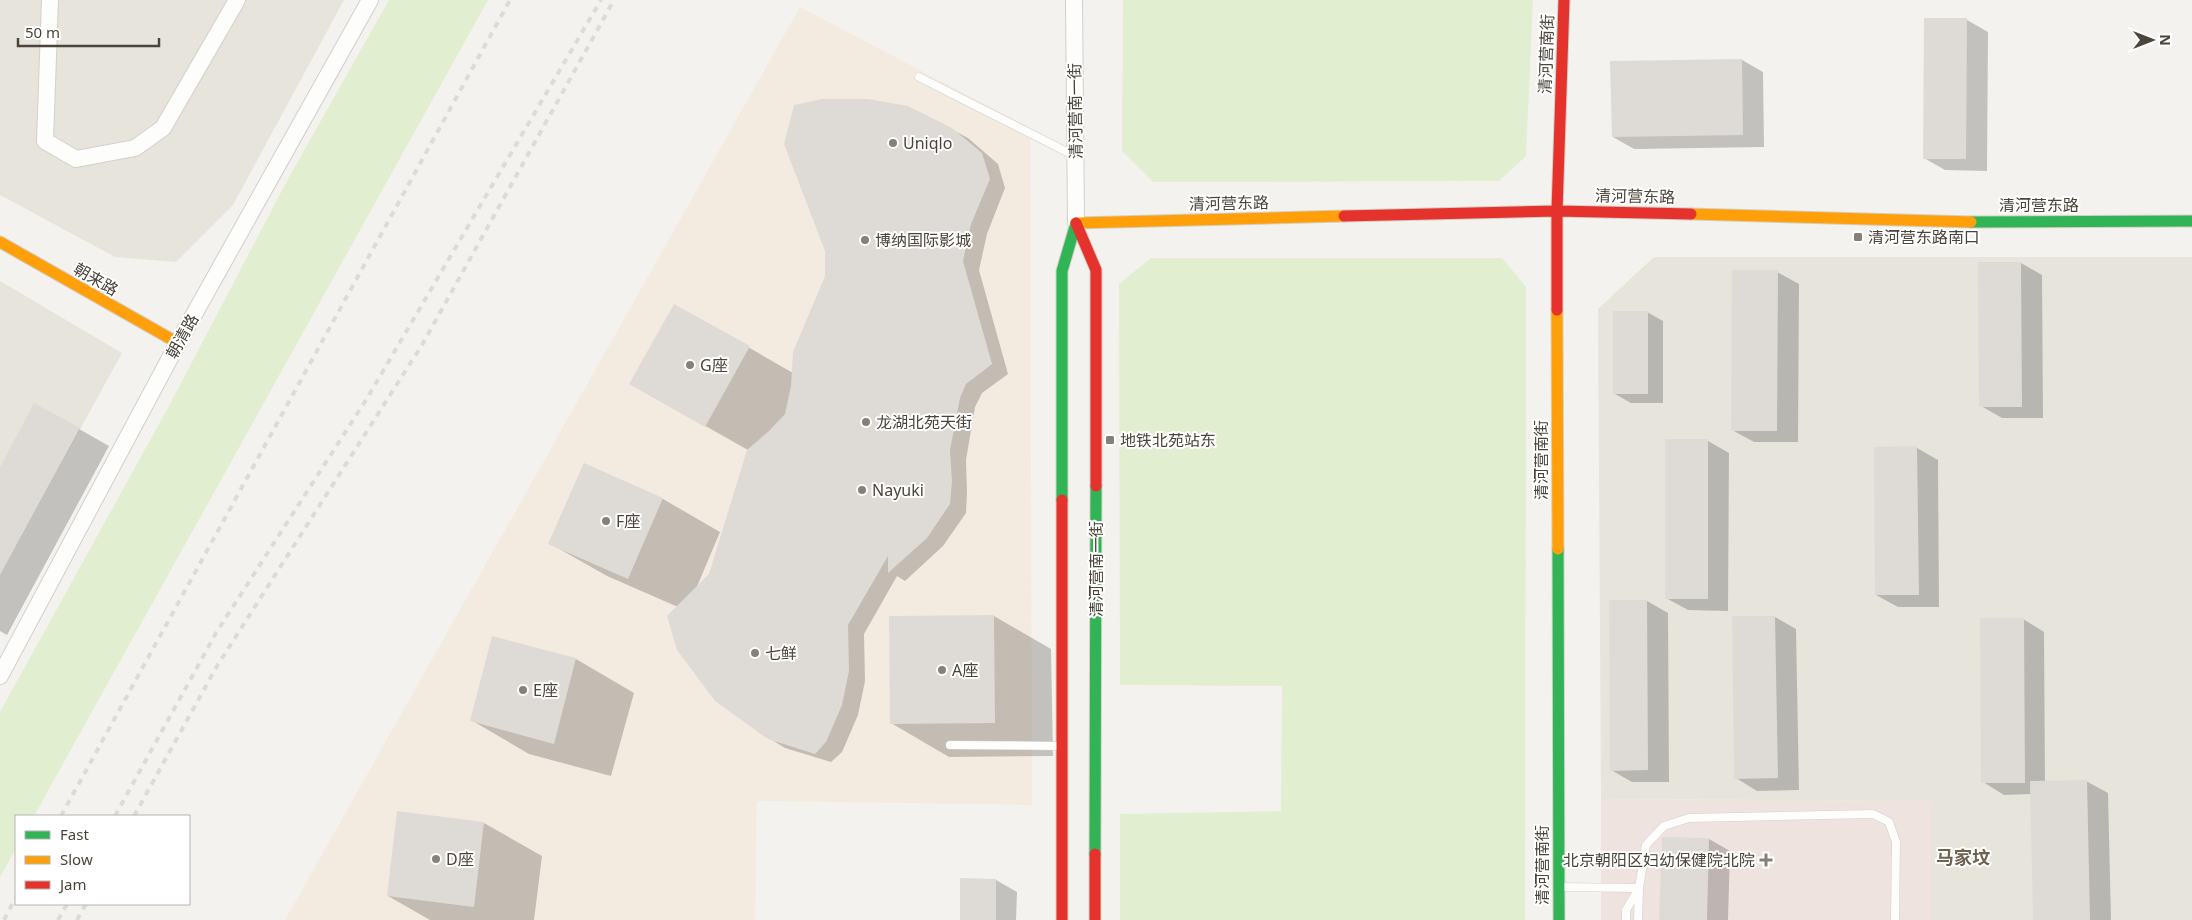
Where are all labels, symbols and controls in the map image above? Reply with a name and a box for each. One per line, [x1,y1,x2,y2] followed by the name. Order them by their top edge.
[1534,14,1558,94] street label: 清河营南街
[18,15,159,47] scale bar
[2127,15,2177,65] north arrow
[25,22,60,42] text: 50 m
[2156,34,2175,46] text: N
[1063,63,1087,159] street label: 清河营南一街
[903,132,952,154] place label: Uniqlo
[887,137,899,149] marker: Uniqlo
[1595,184,1675,208] street label: 清河营东路
[1189,191,1269,215] street label: 清河营东路
[1999,194,2079,216] street label: 清河营东路
[1868,226,1980,248] place label: 清河营东路南口
[875,229,971,251] place label: 博纳国际影城
[1852,231,1864,243] marker: 清河营东路南口
[859,234,871,246] marker: 博纳国际影城
[70,257,122,301] street label: 朝来路
[161,310,203,362] street label: 朝清路
[700,354,728,376] place label: G座
[684,359,696,371] marker: G座
[876,411,972,433] place label: 龙湖北苑天街
[860,416,872,428] marker: 龙湖北苑天街
[1530,420,1552,500] street label: 清河营南街
[1120,429,1216,451] place label: 地铁北苑站东
[1104,434,1116,446] marker: 地铁北苑站东
[872,479,924,501] place label: Nayuki
[856,484,868,496] marker: Nayuki
[616,510,640,532] place label: F座
[600,515,612,527] marker: F座
[1085,521,1107,617] street label: 清河营南一街
[765,642,797,664] place label: 七鲜
[749,647,761,659] marker: 七鲜
[952,659,978,681] place label: A座
[936,664,948,676] marker: A座
[533,679,558,701] place label: E座
[517,684,529,696] marker: E座
[15,815,190,905] legend
[60,824,89,844] text: Fast
[1531,825,1553,905] street label: 清河营南街
[1936,845,1990,869] district label: 马家坟
[446,848,474,870] place label: D座
[60,849,93,869] text: Slow
[1563,849,1755,871] place label: 北京朝阳区妇幼保健院北院
[430,853,442,865] marker: D座
[1759,853,1773,867] marker: 北京朝阳区妇幼保健院北院
[58,874,87,894] text: Jam

